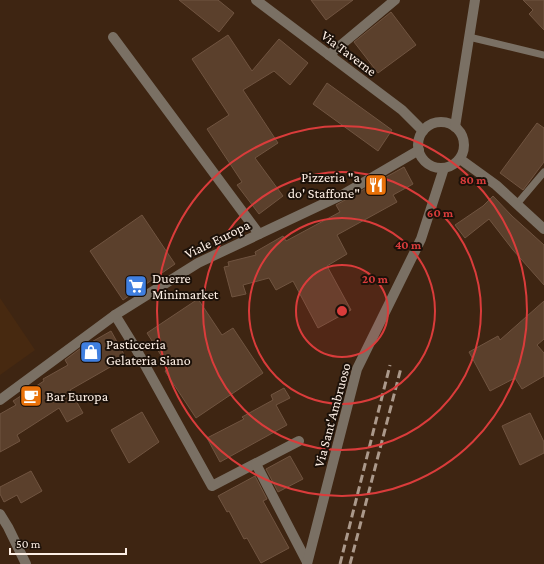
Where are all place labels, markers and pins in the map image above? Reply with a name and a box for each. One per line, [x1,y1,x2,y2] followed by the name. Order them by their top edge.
[288,169,361,201] place label: Pizzeria "a do' Staffone"
[363,172,389,198] restaurant icon: Pizzeria "a do' Staffone"
[152,270,219,302] place label: Duerre Minimarket
[123,273,149,299] supermarket icon: Duerre Minimarket
[335,304,349,318] centre of rings
[106,336,191,368] place label: Pasticceria Gelateria Siano
[78,339,104,365] shop icon: Pasticceria Gelateria Siano
[18,383,44,409] cafe icon: Bar Europa
[46,388,109,404] place label: Bar Europa

